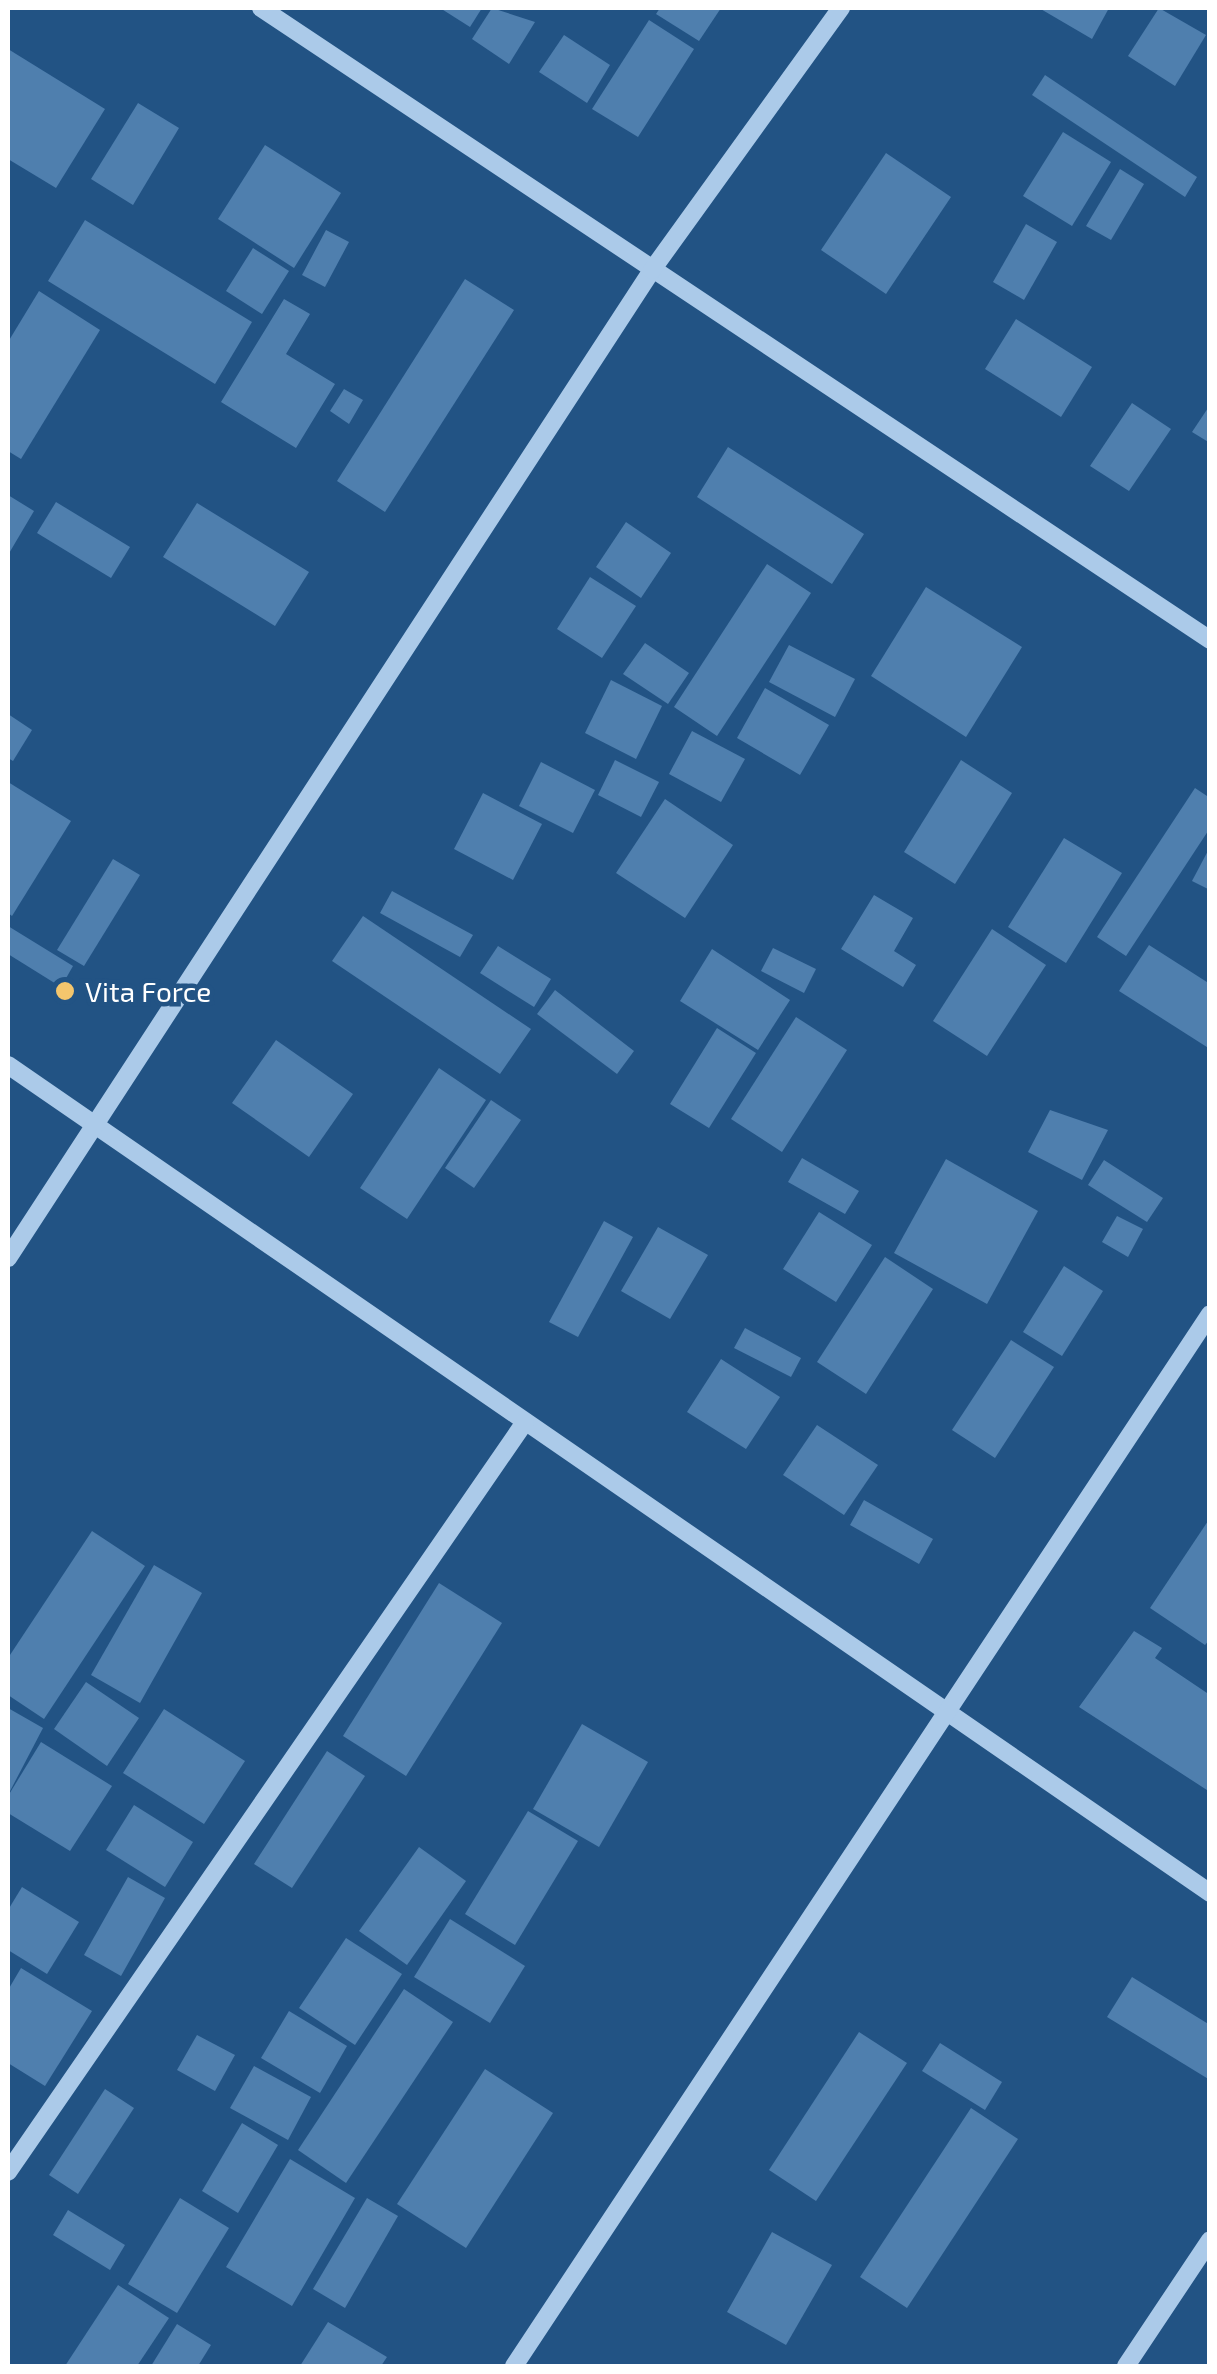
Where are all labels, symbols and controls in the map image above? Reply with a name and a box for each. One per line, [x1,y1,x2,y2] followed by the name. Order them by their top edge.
[85,974,211,1008] place label: Vita Force
[54,980,76,1002] marker: Vita Force

